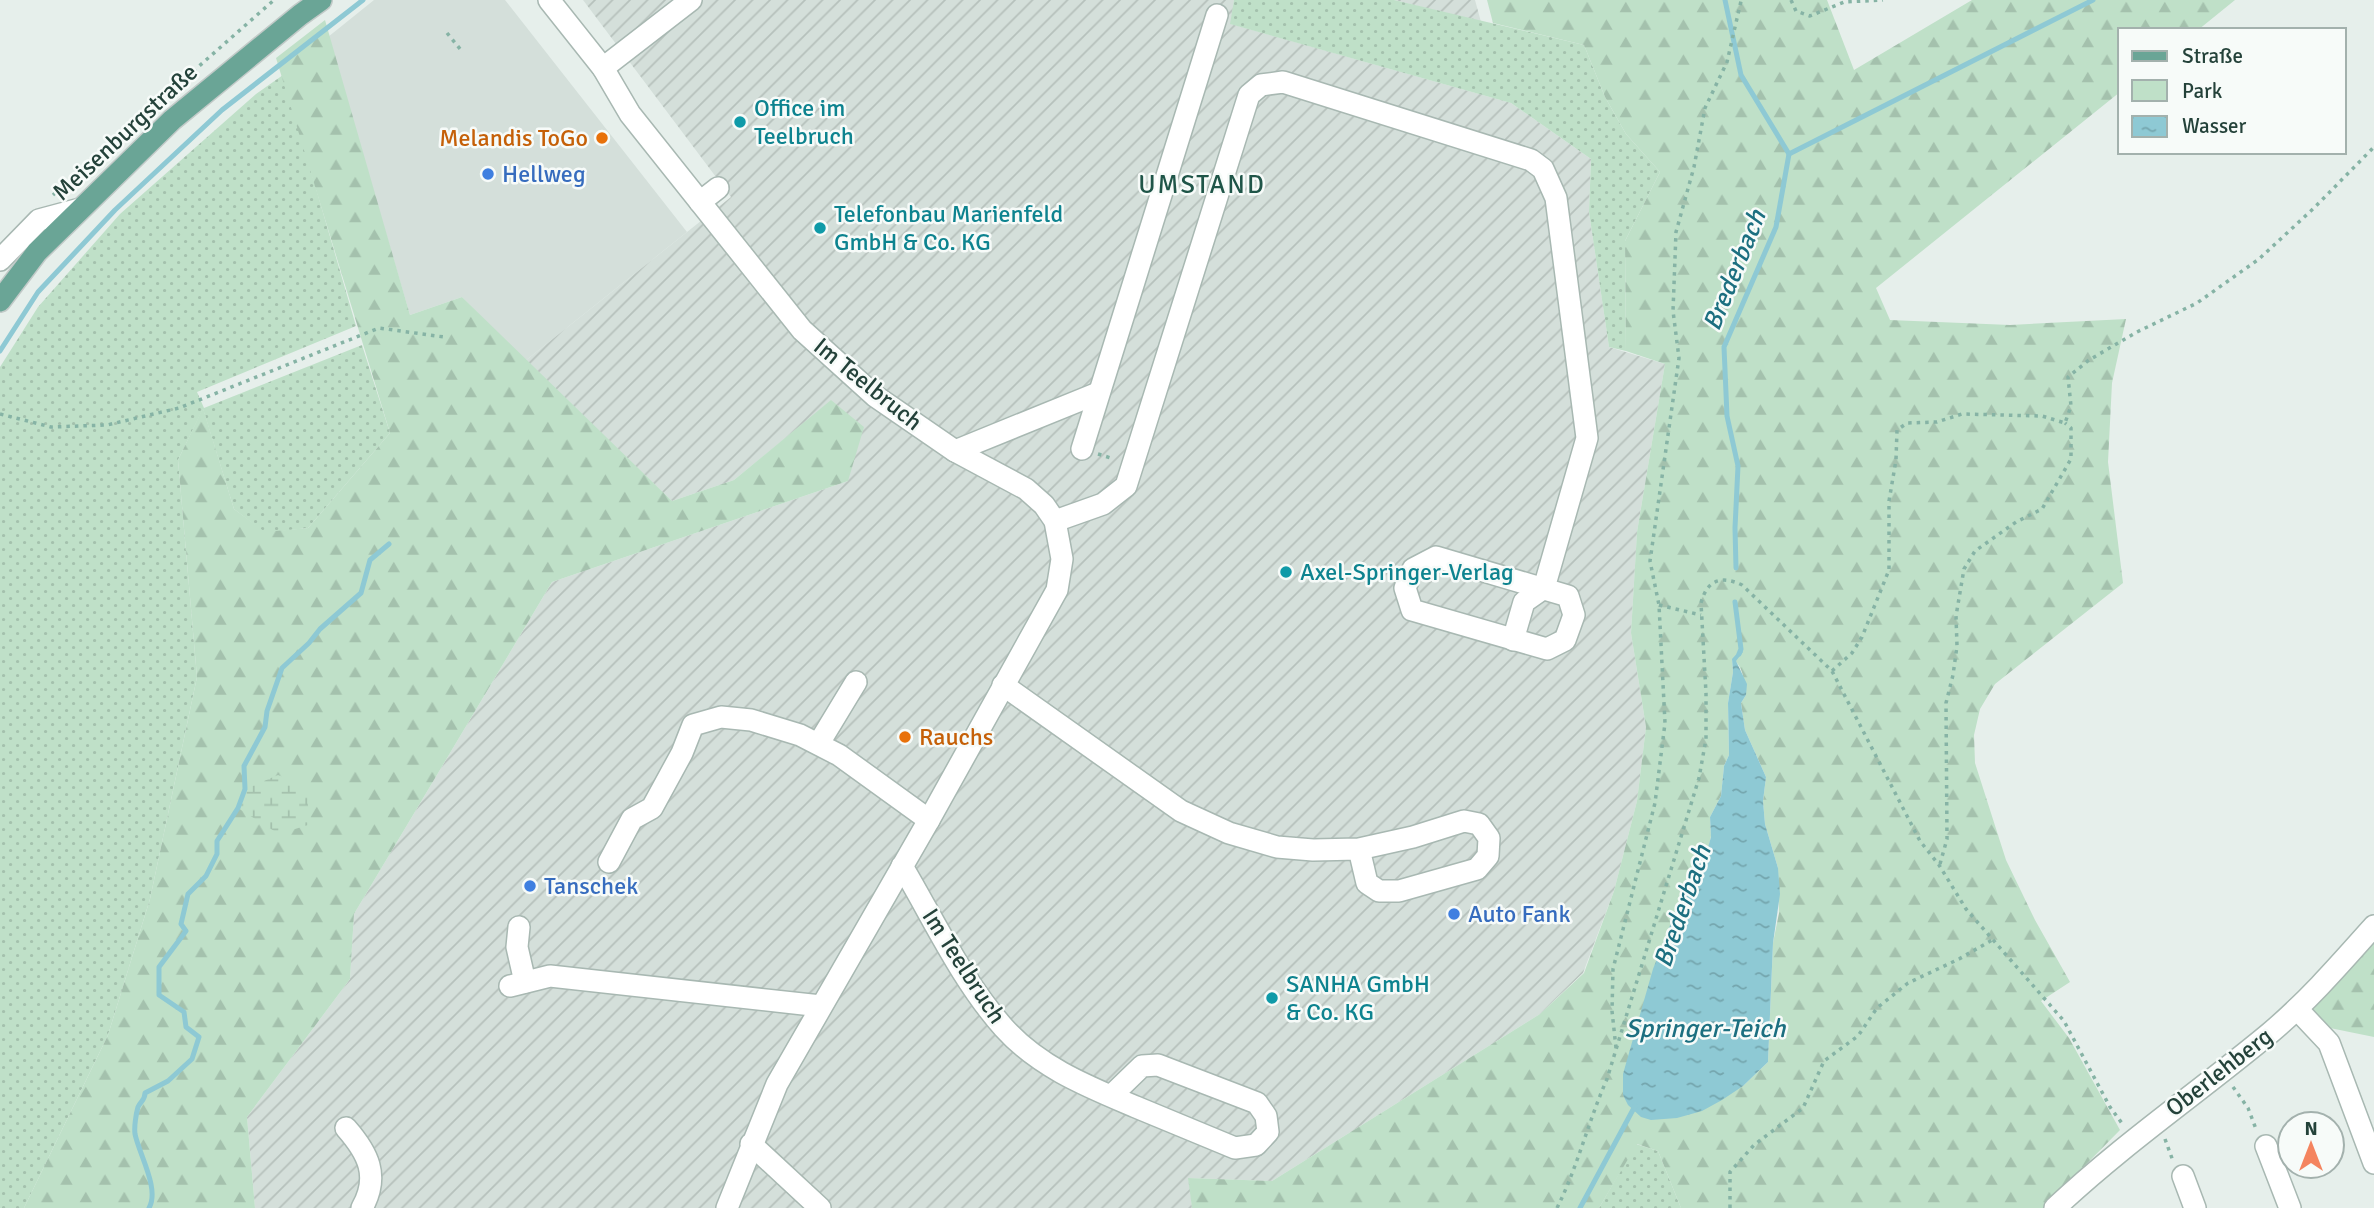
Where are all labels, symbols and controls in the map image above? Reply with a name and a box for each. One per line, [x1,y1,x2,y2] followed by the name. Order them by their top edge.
[2118,28,2346,154] legend
[2182,43,2243,69] text: Straße
[46,57,204,207] street label: Meisenburgstraße
[2182,78,2223,104] text: Park
[754,93,854,151] place label: Office im Teelbruch
[2182,113,2247,139] text: Wasser
[732,114,748,130] marker: Office im Teelbruch
[439,123,588,153] place label: Melandis ToGo
[594,130,610,146] marker: Melandis ToGo
[502,159,586,189] place label: Hellweg
[480,166,496,182] marker: Hellweg
[1138,169,1266,201] district label: UMSTAND
[834,199,1063,257] place label: Telefonbau Marienfeld GmbH & Co. KG
[1696,205,1774,335] water label: Brederbach
[812,220,828,236] marker: Telefonbau Marienfeld GmbH & Co. KG
[808,331,928,437] street label: Im Teelbruch
[1300,557,1514,587] place label: Axel-Springer-Verlag
[1278,564,1294,580] marker: Axel-Springer-Verlag
[919,722,993,752] place label: Rauchs
[897,729,913,745] marker: Rauchs
[1647,840,1719,972] water label: Brederbach
[544,871,638,901] place label: Tanschek
[522,878,538,894] marker: Tanschek
[1468,899,1571,929] place label: Auto Fank
[916,903,1012,1029] street label: Im Teelbruch
[1446,906,1462,922] marker: Auto Fank
[1286,969,1430,1027] place label: SANHA GmbH & Co. KG
[1264,990,1280,1006] marker: SANHA GmbH & Co. KG
[1625,1013,1786,1045] water label: Springer-Teich
[2160,1021,2278,1123] street label: Oberlehberg
[2276,1110,2346,1180] north arrow
[2304,1117,2318,1141] text: N

